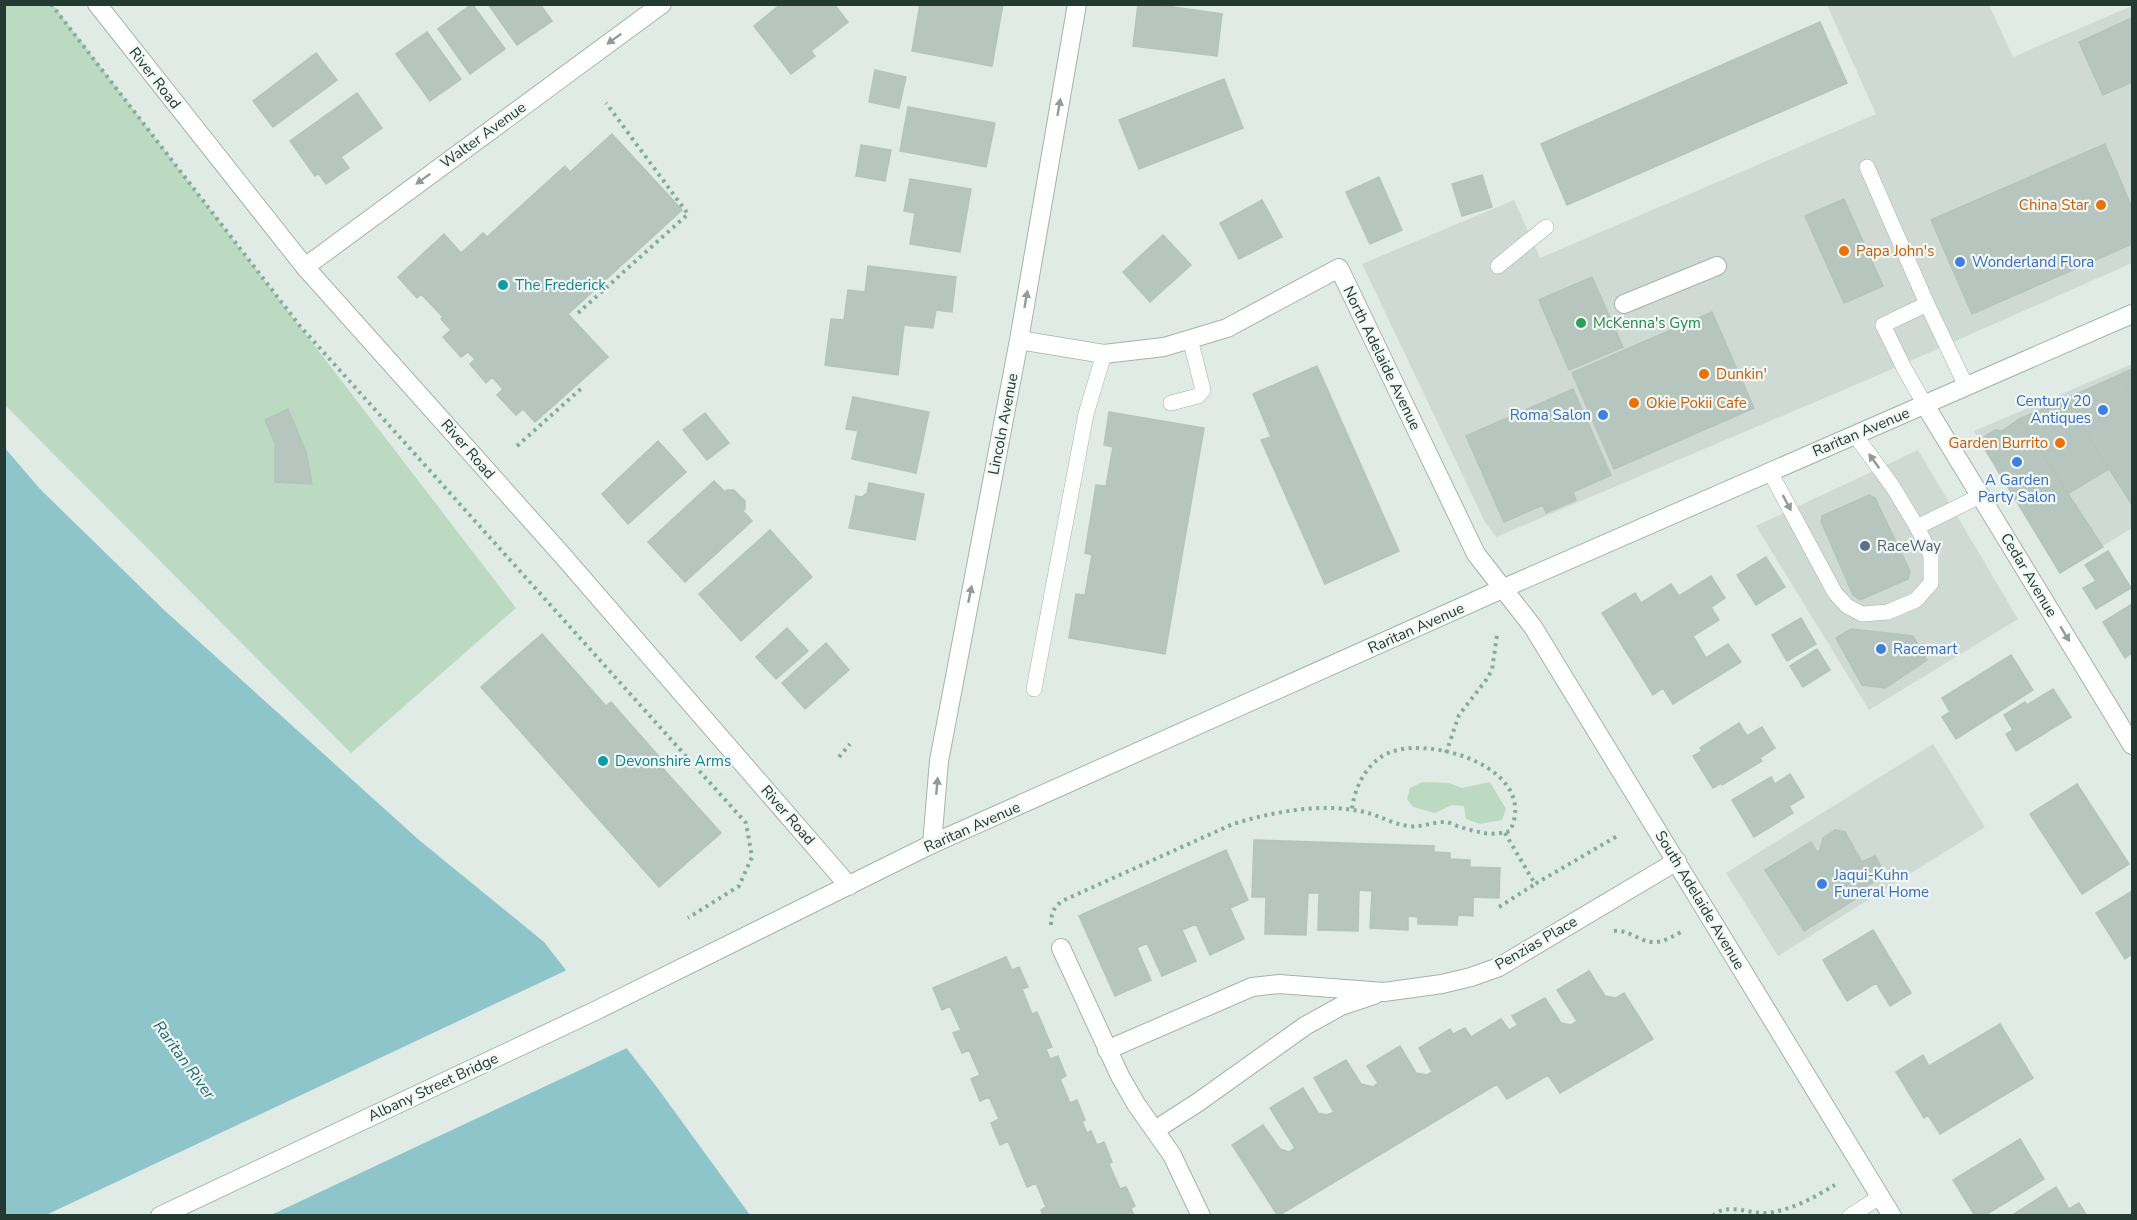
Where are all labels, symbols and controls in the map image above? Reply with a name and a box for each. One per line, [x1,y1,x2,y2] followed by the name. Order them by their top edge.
[607,33,623,45] one-way arrow
[125,43,185,113] street label: River Road
[436,97,530,173] street label: Walter Avenue
[1055,97,1064,116] one-way arrow
[416,173,431,185] one-way arrow
[2019,195,2090,215] place label: China Star
[2094,198,2108,212] marker: China Star
[1856,241,1934,261] place label: Papa John's
[1837,244,1851,258] marker: Papa John's
[1972,252,2094,272] place label: Wonderland Flora
[1953,255,1967,269] marker: Wonderland Flora
[515,275,606,295] place label: The Frederick
[496,278,510,292] marker: The Frederick
[1338,283,1426,433] street label: North Adelaide Avenue
[1021,290,1030,309] one-way arrow
[1593,313,1701,333] place label: McKenna's Gym
[1574,316,1588,330] marker: McKenna's Gym
[1716,364,1767,384] place label: Dunkin'
[1697,367,1711,381] marker: Dunkin'
[983,371,1023,477] street label: Lincoln Avenue
[2016,391,2091,428] place label: Century 20 Antiques
[1646,393,1747,413] place label: Okie Pokii Cafe
[1627,396,1641,410] marker: Okie Pokii Cafe
[1809,403,1913,461] street label: Raritan Avenue
[2096,403,2110,417] marker: Century 20 Antiques
[1510,405,1591,425] place label: Roma Salon
[1596,408,1610,422] marker: Roma Salon
[436,415,500,483] street label: River Road
[1948,433,2048,453] place label: Garden Burrito
[2053,436,2067,450] marker: Garden Burrito
[1867,453,1880,469] one-way arrow
[2010,455,2024,469] marker: A Garden Party Salon
[1978,470,2056,507] place label: A Garden Party Salon
[1782,495,1792,512] one-way arrow
[1996,529,2062,621] street label: Cedar Avenue
[1877,536,1941,556] place label: RaceWay
[1858,539,1872,553] marker: RaceWay
[966,584,975,603] one-way arrow
[1365,598,1467,658] street label: Raritan Avenue
[2059,626,2070,642] one-way arrow
[1893,639,1958,659] place label: Racemart
[1874,642,1888,656] marker: Racemart
[615,751,731,771] place label: Devonshire Arms
[596,754,610,768] marker: Devonshire Arms
[932,776,942,795] one-way arrow
[756,781,820,849] street label: River Road
[921,797,1023,857] street label: Raritan Avenue
[1651,827,1749,973] street label: South Adelaide Avenue
[1833,865,1929,902] place label: Jaqui-Kuhn Funeral Home
[1815,877,1829,891] marker: Jaqui-Kuhn Funeral Home
[1491,911,1581,975] street label: Penzias Place
[148,1016,221,1105] water label: Raritan River
[365,1048,501,1126] street label: Albany Street Bridge

